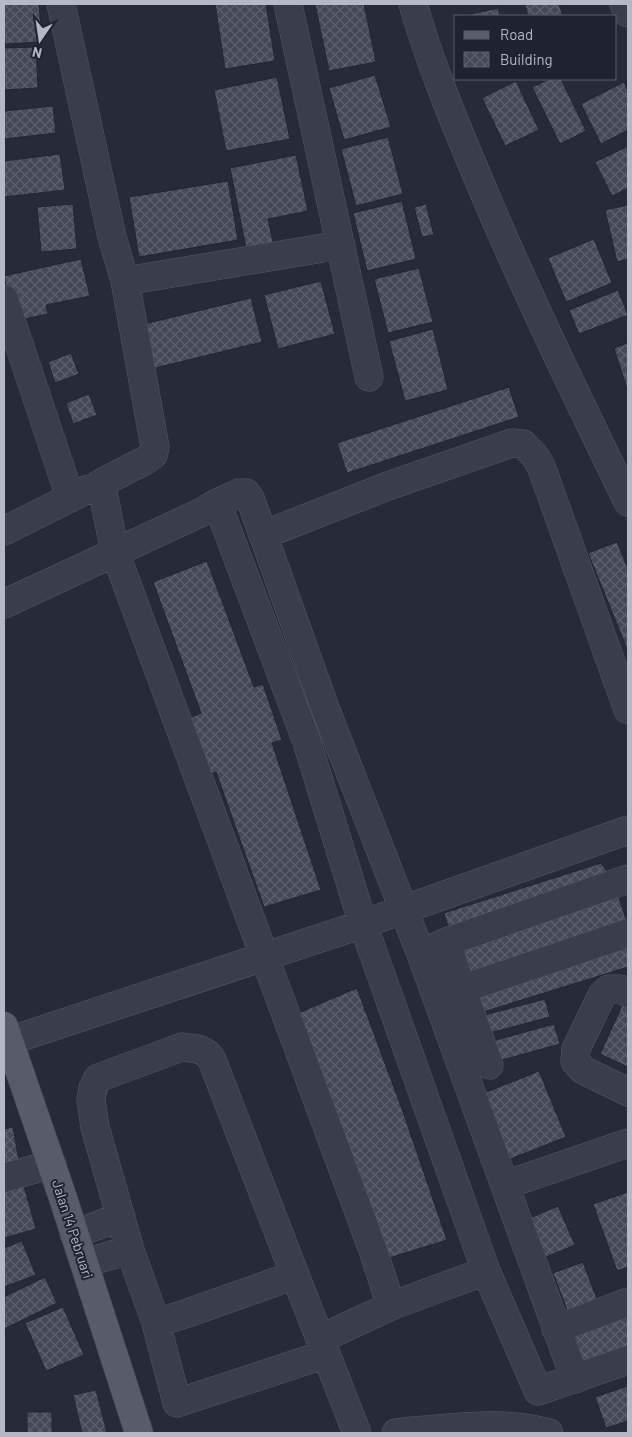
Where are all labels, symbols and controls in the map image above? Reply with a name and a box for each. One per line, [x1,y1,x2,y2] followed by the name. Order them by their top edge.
[15,15,65,65] north arrow
[454,15,617,80] legend
[500,25,533,43] text: Road
[31,44,43,62] text: N
[500,50,553,68] text: Building
[49,1177,97,1281] street label: Jalan 14 Pebruari

